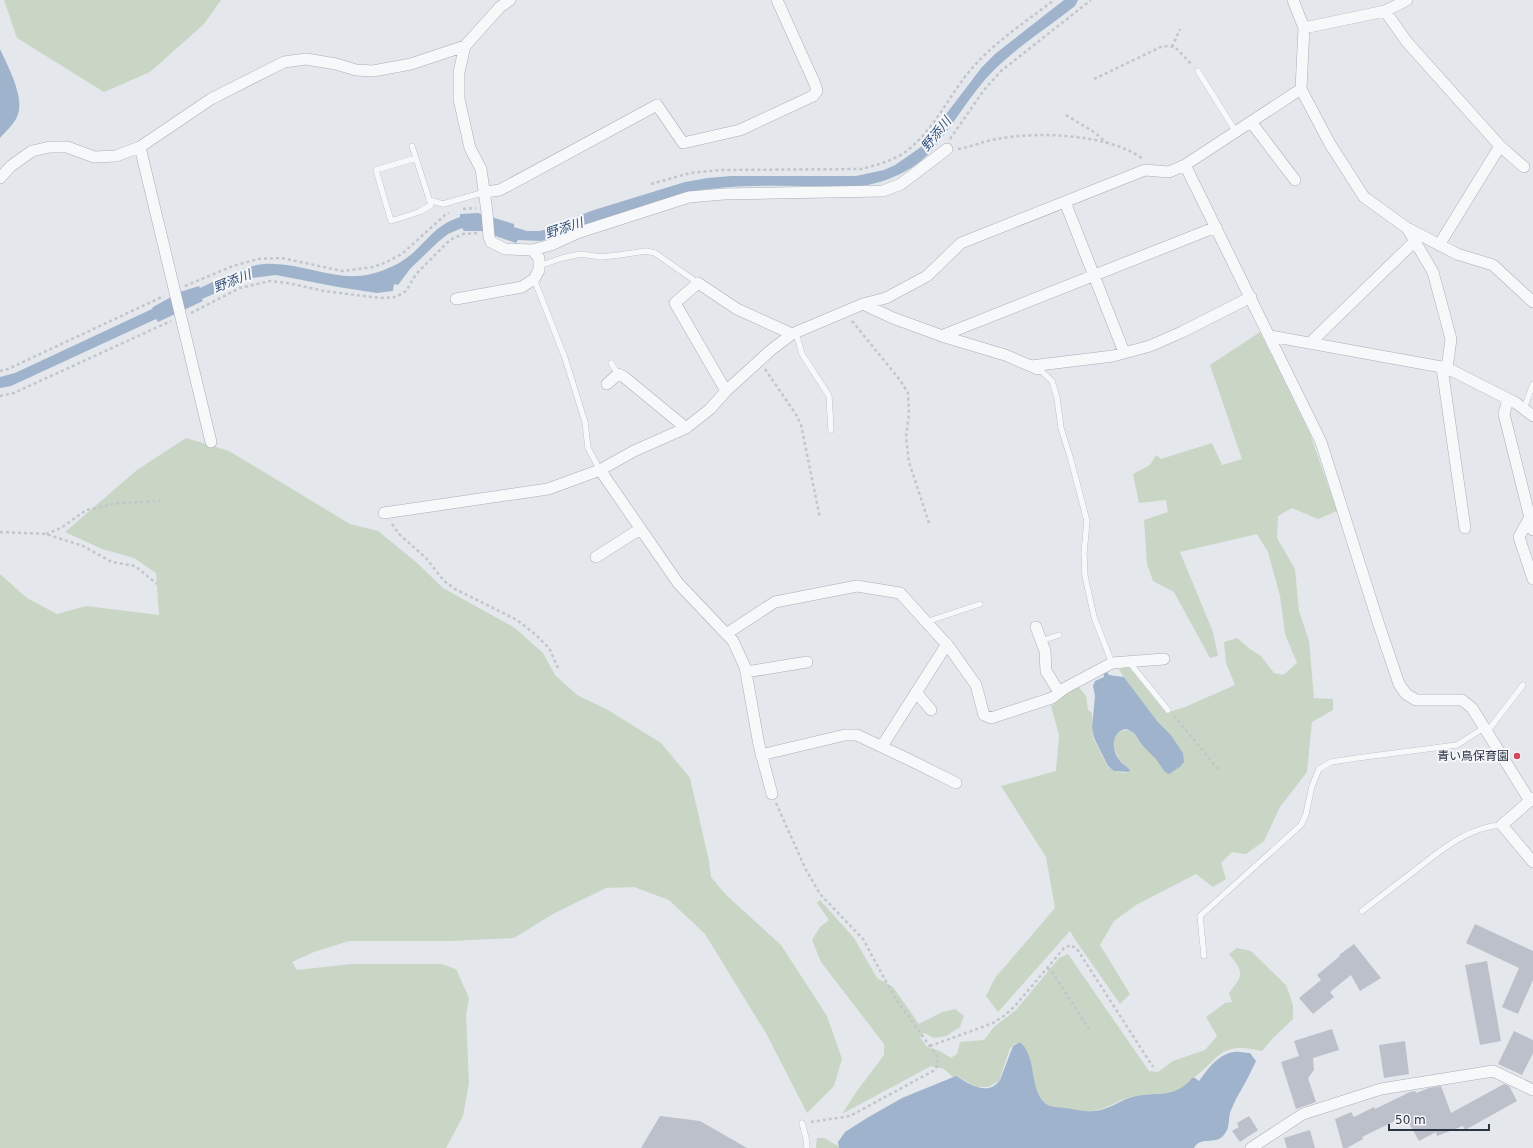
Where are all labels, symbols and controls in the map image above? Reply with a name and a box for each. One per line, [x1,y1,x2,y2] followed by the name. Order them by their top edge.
[918,113,955,154] water label: 野添川
[543,214,587,241] water label: 野添川
[211,266,255,295] water label: 野添川
[1437,749,1509,763] place label: 青い鳥保育園
[1512,751,1522,761] marker: 青い鳥保育園
[1389,1106,1489,1132] scale bar
[1395,1113,1426,1127] text: 50 m

